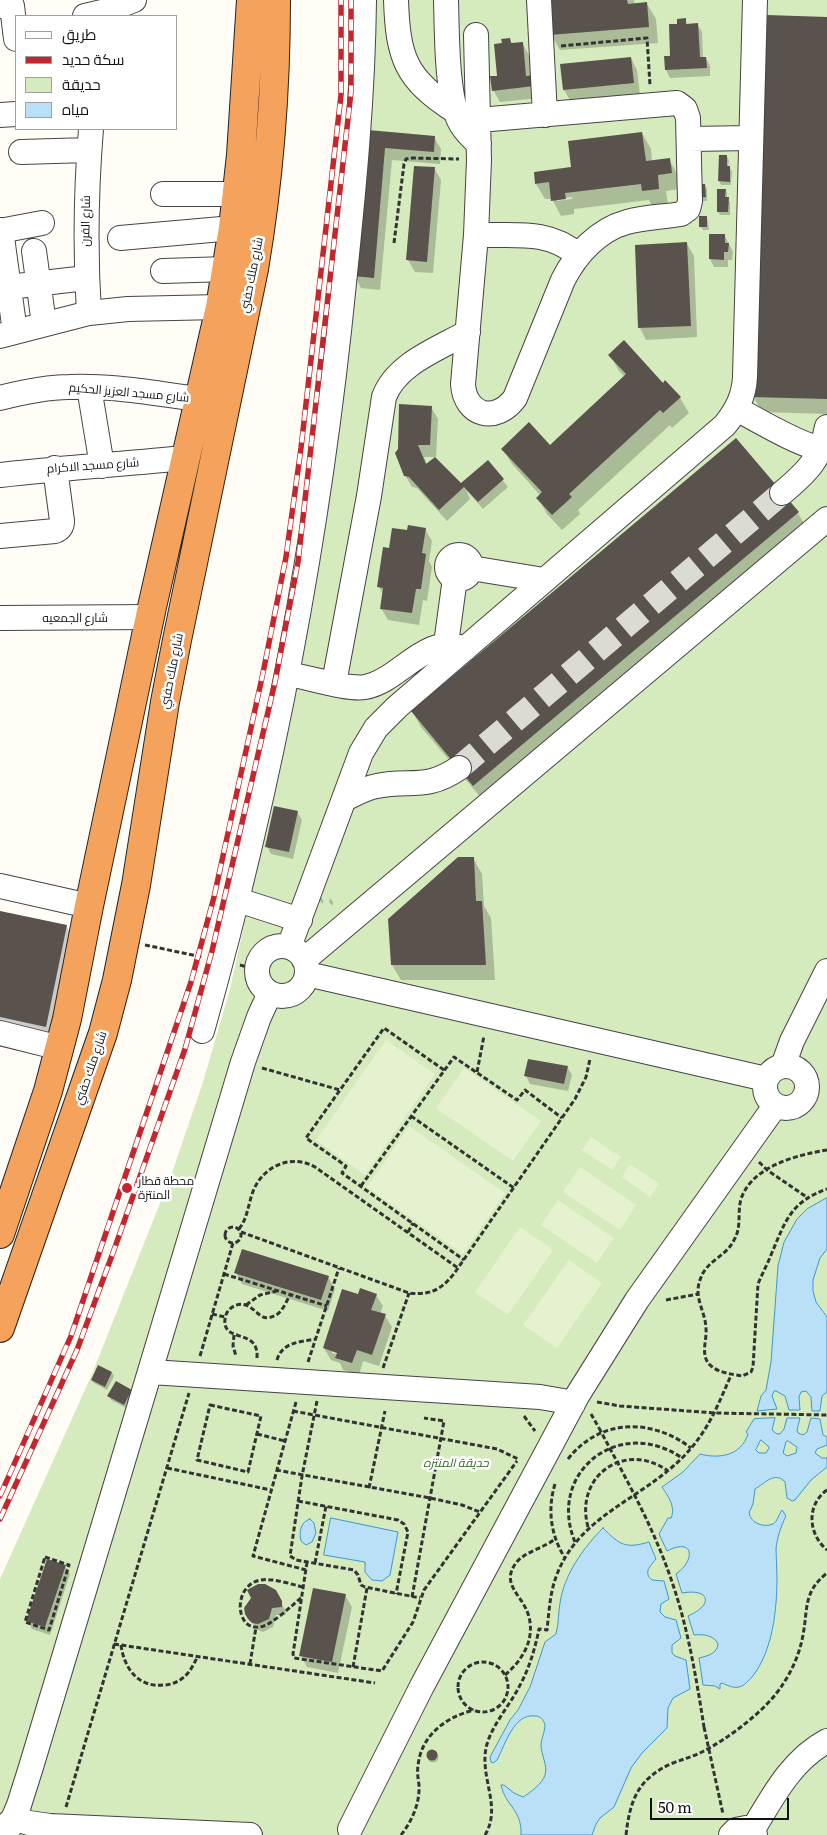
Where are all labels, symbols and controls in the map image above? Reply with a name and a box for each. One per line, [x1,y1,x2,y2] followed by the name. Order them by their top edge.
[15,15,178,130] legend
[62,22,96,45] text: طريق
[62,47,124,70] text: سكة حديد
[62,72,101,95] text: حديقة
[62,97,89,120] text: مياه
[78,195,94,247] street label: شارع الفرن
[238,236,266,314] street label: شارع ملك حفني
[68,381,190,405] street label: شارع مسجد العزيز الحكيم
[46,456,140,476] street label: شارع مسجد الاكرام
[42,611,108,625] street label: شارع الجمعيه
[158,632,186,710] street label: شارع ملك حفني
[72,1029,110,1107] street label: شارع ملك حفني
[138,1174,194,1202] place label: محطة قطار المنتزة
[120,1181,134,1195] marker: محطة قطار المنتزة
[423,1456,489,1470] park label: حديقة المنتزه
[652,1788,791,1820] scale bar
[658,1795,692,1818] text: 50 m

